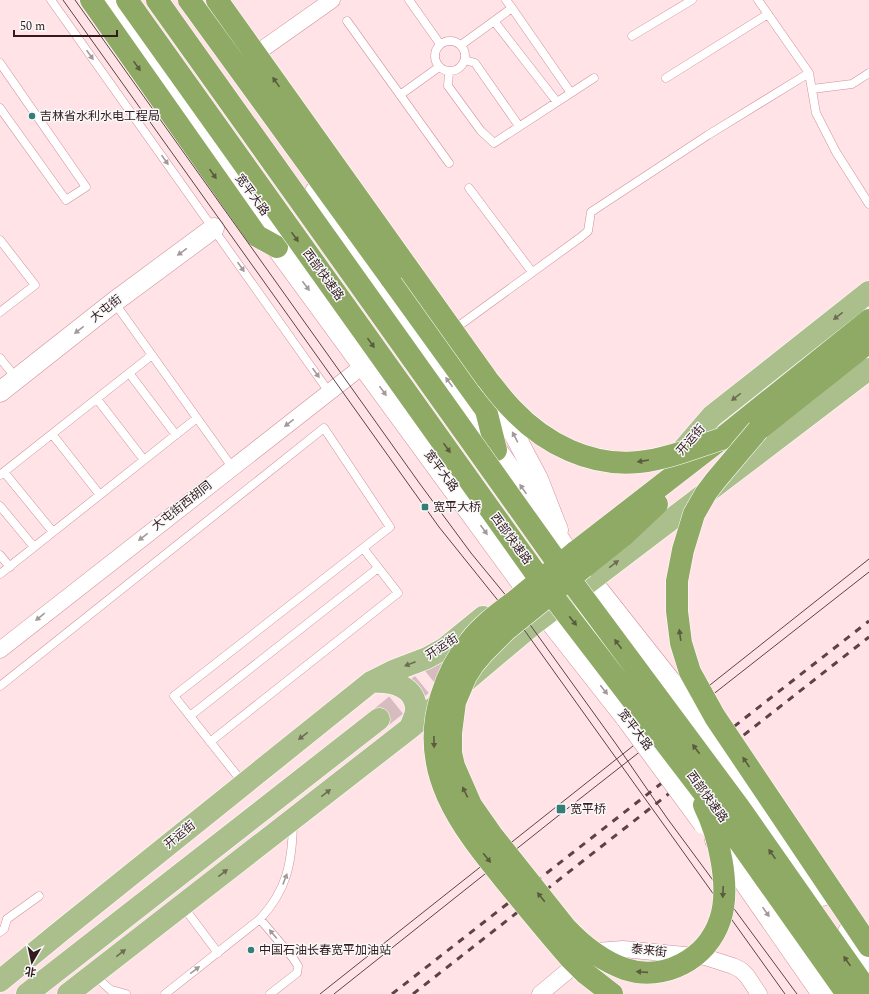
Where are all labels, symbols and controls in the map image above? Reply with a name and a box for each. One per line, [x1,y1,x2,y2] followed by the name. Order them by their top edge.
[14,12,117,38] scale bar
[20,17,45,36] text: 50 m
[86,49,94,60] one-way arrow
[133,61,141,72] one-way arrow
[271,77,280,88] one-way arrow
[40,107,160,126] place label: 吉林省水利水电工程局
[27,111,37,121] marker: 吉林省水利水电工程局
[161,155,170,166] one-way arrow
[209,169,217,179] one-way arrow
[230,170,274,220] street label: 宽平大路
[291,232,299,242] one-way arrow
[298,245,348,305] street label: 西部快速路
[177,247,188,256] one-way arrow
[237,261,245,272] one-way arrow
[302,281,310,291] one-way arrow
[86,290,126,328] street label: 大屯街
[833,312,844,320] one-way arrow
[73,326,84,334] one-way arrow
[367,337,375,348] one-way arrow
[312,368,320,378] one-way arrow
[445,377,453,387] one-way arrow
[379,385,387,396] one-way arrow
[731,392,742,401] one-way arrow
[284,418,295,427] one-way arrow
[672,420,710,460] street label: 开运街
[512,431,519,443] one-way arrow
[443,443,451,454] one-way arrow
[419,446,463,496] street label: 宽平大路
[637,458,649,464] one-way arrow
[148,476,216,536] street label: 大屯街西胡同
[519,483,527,494] one-way arrow
[433,498,481,517] place label: 宽平大桥
[420,502,430,512] marker: 宽平大桥
[486,509,536,569] street label: 西部快速路
[480,524,488,535] one-way arrow
[137,533,148,541] one-way arrow
[608,560,619,568] one-way arrow
[35,613,46,622] one-way arrow
[568,616,577,627] one-way arrow
[422,629,462,665] street label: 开运街
[677,629,683,641] one-way arrow
[614,639,623,650] one-way arrow
[404,662,416,668] one-way arrow
[600,684,609,695] one-way arrow
[613,705,657,755] street label: 宽平大路
[298,732,309,740] one-way arrow
[431,736,437,749] one-way arrow
[692,743,700,754] one-way arrow
[742,757,750,768] one-way arrow
[682,767,732,827] street label: 西部快速路
[462,786,468,798] one-way arrow
[321,790,331,798] one-way arrow
[570,800,606,819] place label: 宽平桥
[555,803,567,815] marker: 宽平桥
[160,816,200,854] street label: 开运街
[768,849,776,859] one-way arrow
[483,853,491,864] one-way arrow
[218,869,229,877] one-way arrow
[282,873,288,885] one-way arrow
[720,886,727,898] one-way arrow
[537,892,545,902] one-way arrow
[762,907,770,917] one-way arrow
[268,929,277,940] one-way arrow
[630,940,668,962] street label: 泰来街
[259,941,391,960] place label: 中国石油长春宽平加油站
[12,942,52,982] north arrow
[246,945,256,955] marker: 中国石油长春宽平加油站
[115,949,126,957] one-way arrow
[843,955,851,966] one-way arrow
[24,962,37,981] text: 北
[190,966,201,974] one-way arrow
[636,969,648,976] one-way arrow

